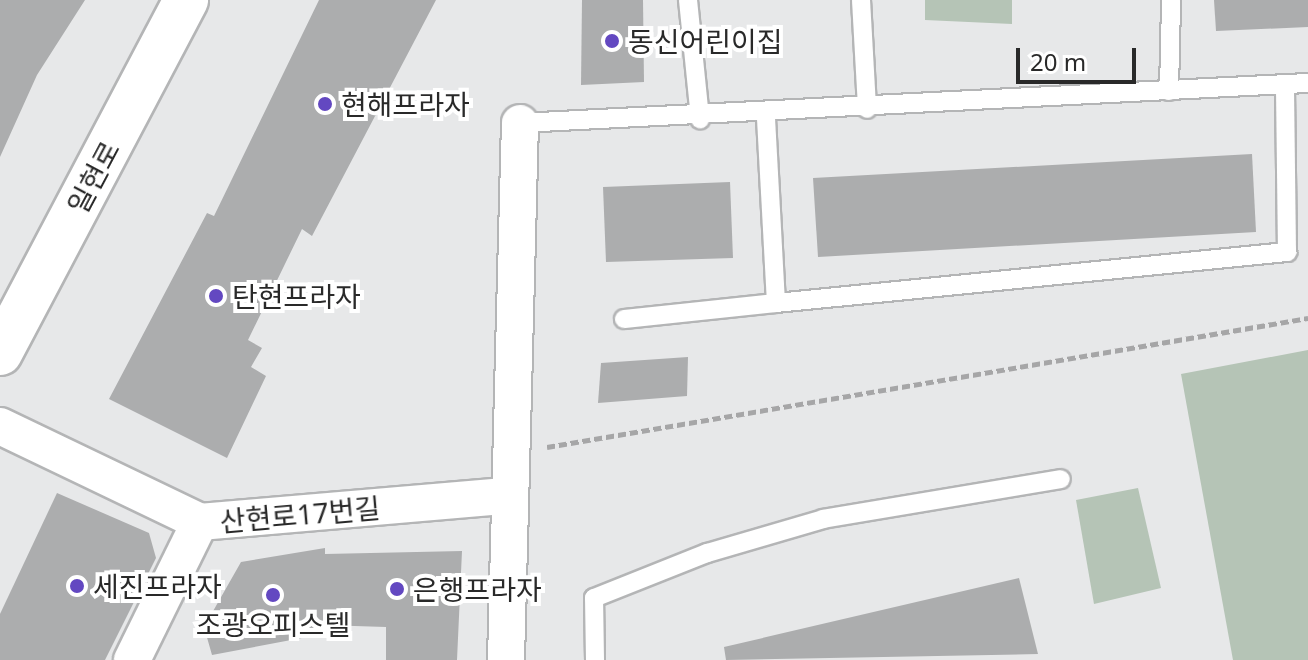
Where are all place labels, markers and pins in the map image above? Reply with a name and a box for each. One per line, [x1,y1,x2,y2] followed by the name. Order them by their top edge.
[628,24,783,58] place label: 동신어린이집
[603,32,621,50] marker: 동신어린이집
[341,87,470,121] place label: 현해프라자
[316,95,334,113] marker: 현해프라자
[232,279,361,313] place label: 탄현프라자
[207,287,225,305] marker: 탄현프라자
[93,569,222,603] place label: 세진프라자
[413,572,542,606] place label: 은행프라자
[68,577,86,595] marker: 세진프라자
[388,580,406,598] marker: 은행프라자
[264,586,282,604] marker: 조광오피스텔
[196,607,350,641] place label: 조광오피스텔

